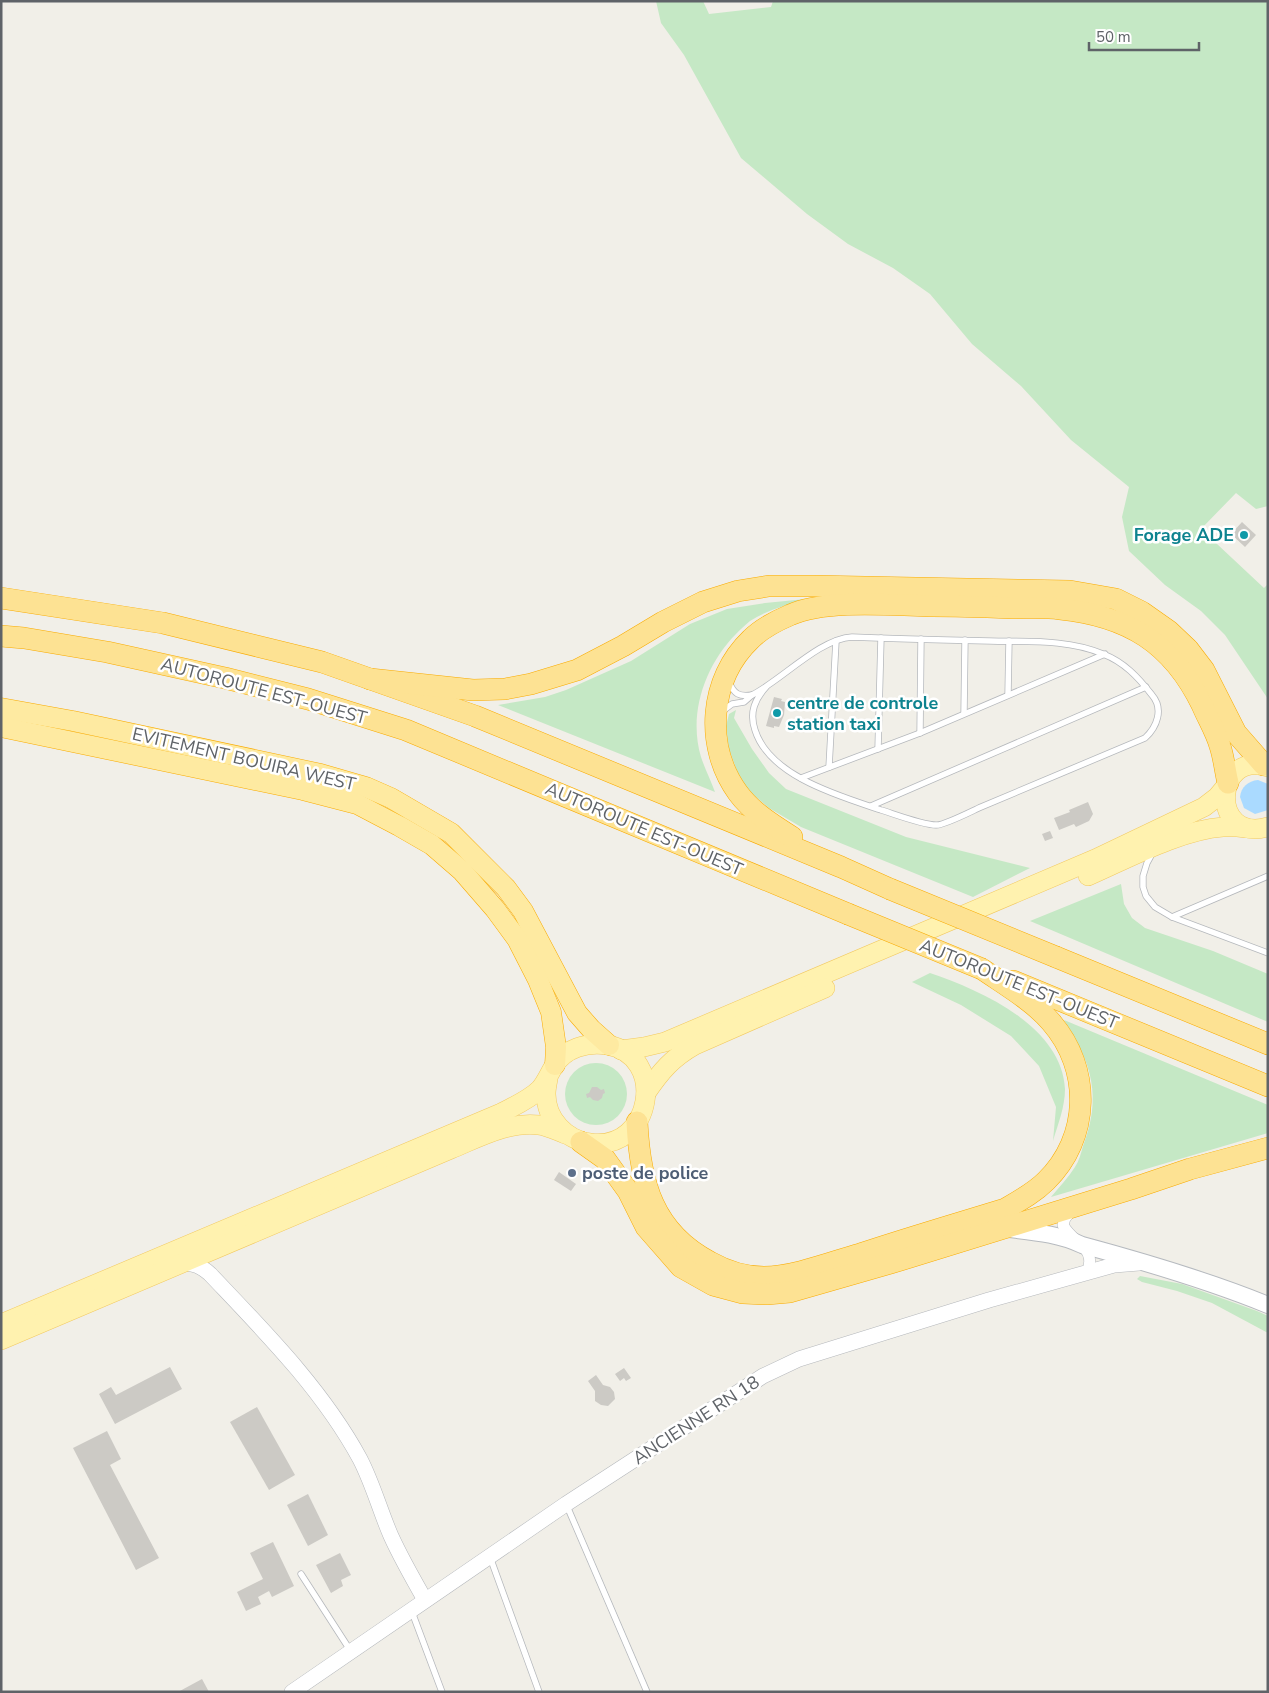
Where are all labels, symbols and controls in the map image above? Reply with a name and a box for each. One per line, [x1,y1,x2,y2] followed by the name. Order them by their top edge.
[1089,20,1199,52] scale bar
[1096,27,1131,47] text: 50 m
[1134,523,1234,547] place label: Forage ADE
[1238,529,1250,541] marker: Forage ADE
[158,652,370,730] street label: AUTOROUTE EST-OUEST
[787,691,939,736] place label: centre de controle station taxi
[771,707,783,719] marker: centre de controle station taxi
[130,722,358,796] street label: EVITEMENT BOUIRA WEST
[542,776,747,882] street label: AUTOROUTE EST-OUEST
[916,933,1122,1035] street label: AUTOROUTE EST-OUEST
[582,1161,709,1185] place label: poste de police
[566,1167,578,1179] marker: poste de police
[628,1370,764,1470] street label: ANCIENNE RN 18

